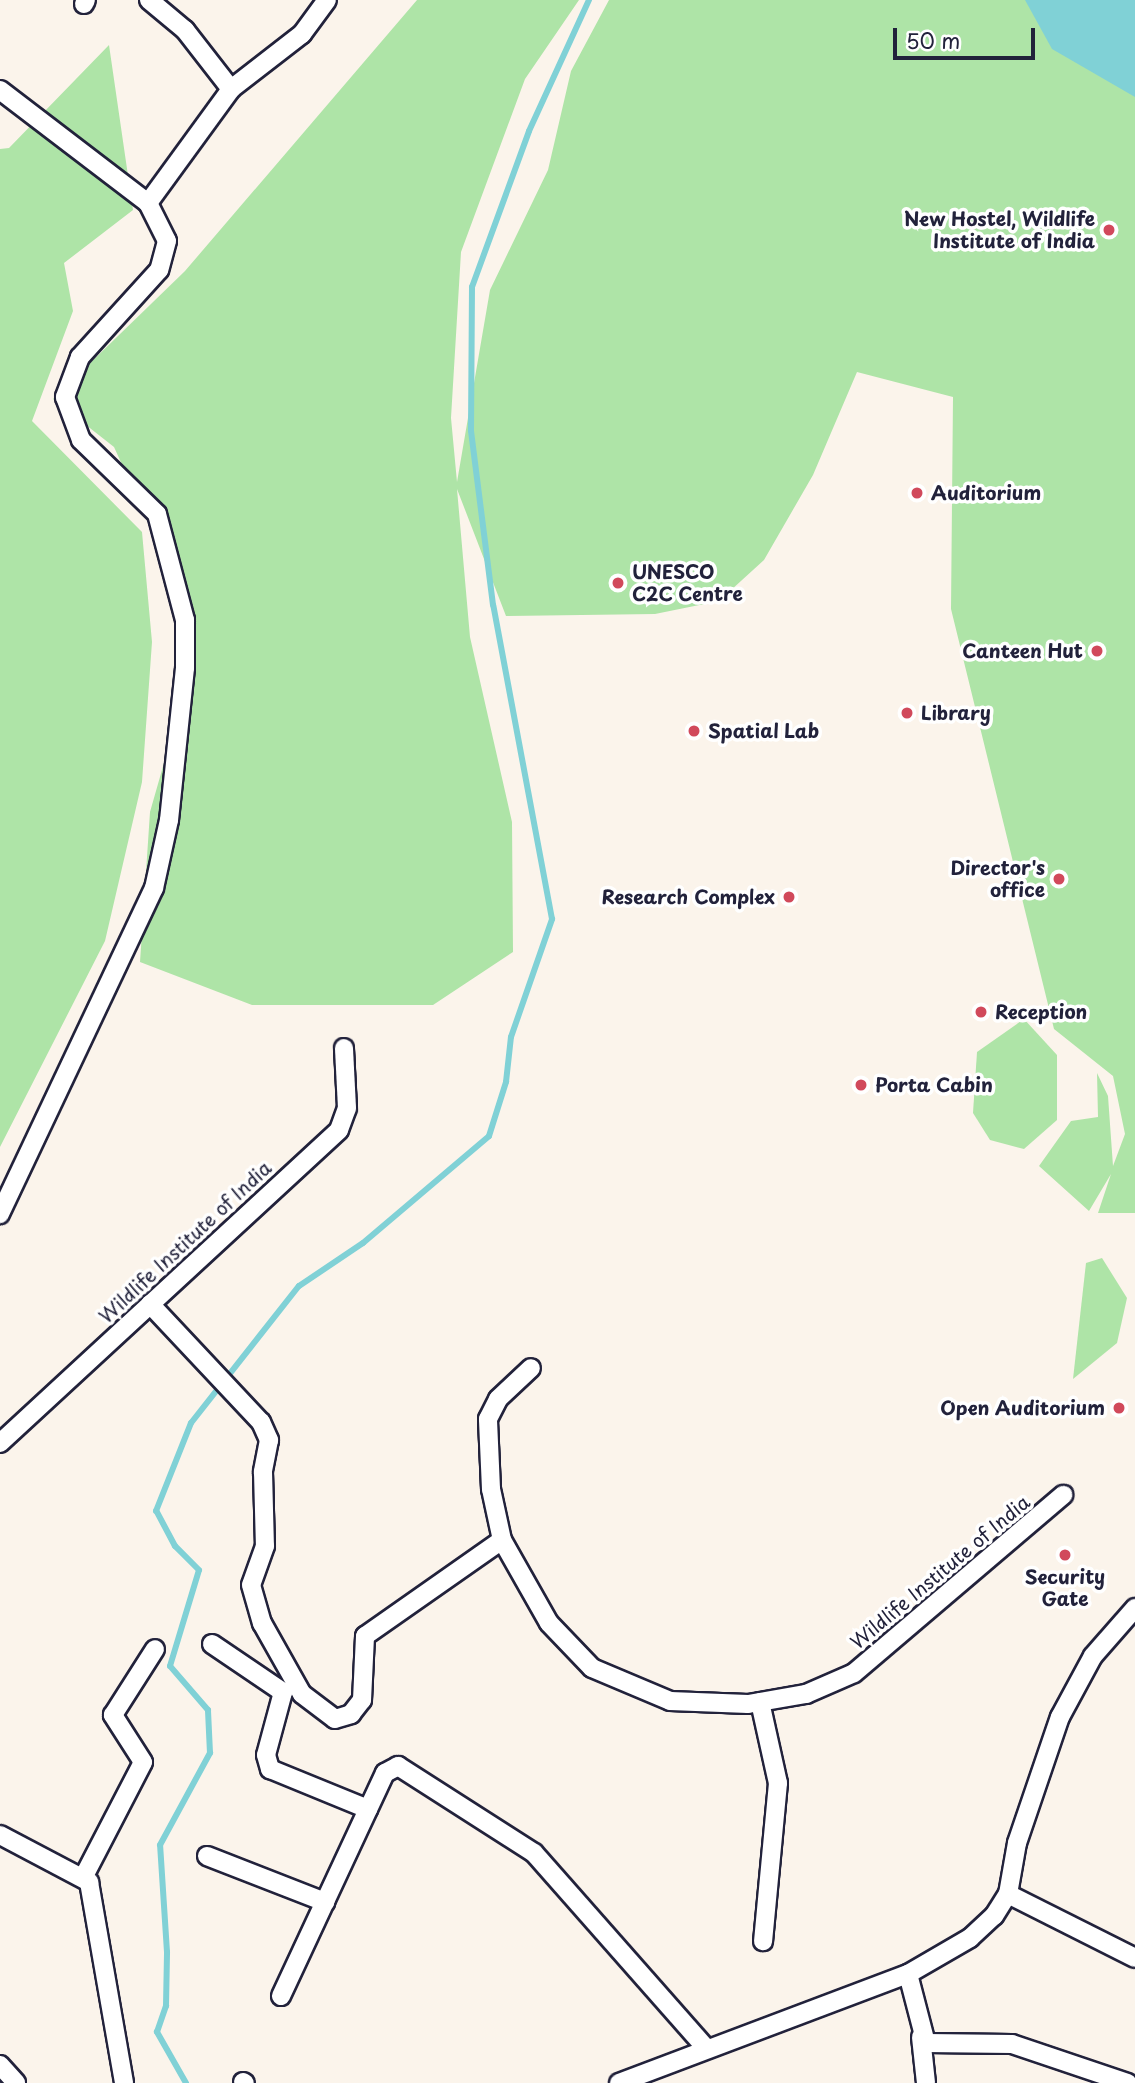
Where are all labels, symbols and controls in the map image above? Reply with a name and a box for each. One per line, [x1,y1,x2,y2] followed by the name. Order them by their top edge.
[897,14,1039,58] scale bar
[906,24,960,56] text: 50 m
[903,208,1095,252] place label: New Hostel, Wildlife Institute of India
[1101,222,1117,238] marker: New Hostel, Wildlife Institute of India
[931,482,1041,504] place label: Auditorium
[909,485,925,501] marker: Auditorium
[632,561,744,605] place label: UNESCO C2C Centre
[610,575,626,591] marker: UNESCO C2C Centre
[961,640,1083,662] place label: Canteen Hut
[1089,643,1105,659] marker: Canteen Hut
[921,702,991,724] place label: Library
[899,705,915,721] marker: Library
[708,720,820,742] place label: Spatial Lab
[686,723,702,739] marker: Spatial Lab
[950,857,1045,901] place label: Director's office
[1051,871,1067,887] marker: Director's office
[600,886,775,908] place label: Research Complex
[781,889,797,905] marker: Research Complex
[995,1001,1087,1023] place label: Reception
[973,1004,989,1020] marker: Reception
[875,1074,993,1096] place label: Porta Cabin
[853,1077,869,1093] marker: Porta Cabin
[94,1156,276,1328] street label: Wildlife Institute of India
[939,1397,1105,1419] place label: Open Auditorium
[1111,1400,1127,1416] marker: Open Auditorium
[846,1490,1034,1654] street label: Wildlife Institute of India
[1057,1547,1073,1563] marker: Security Gate
[1025,1566,1105,1610] place label: Security Gate

